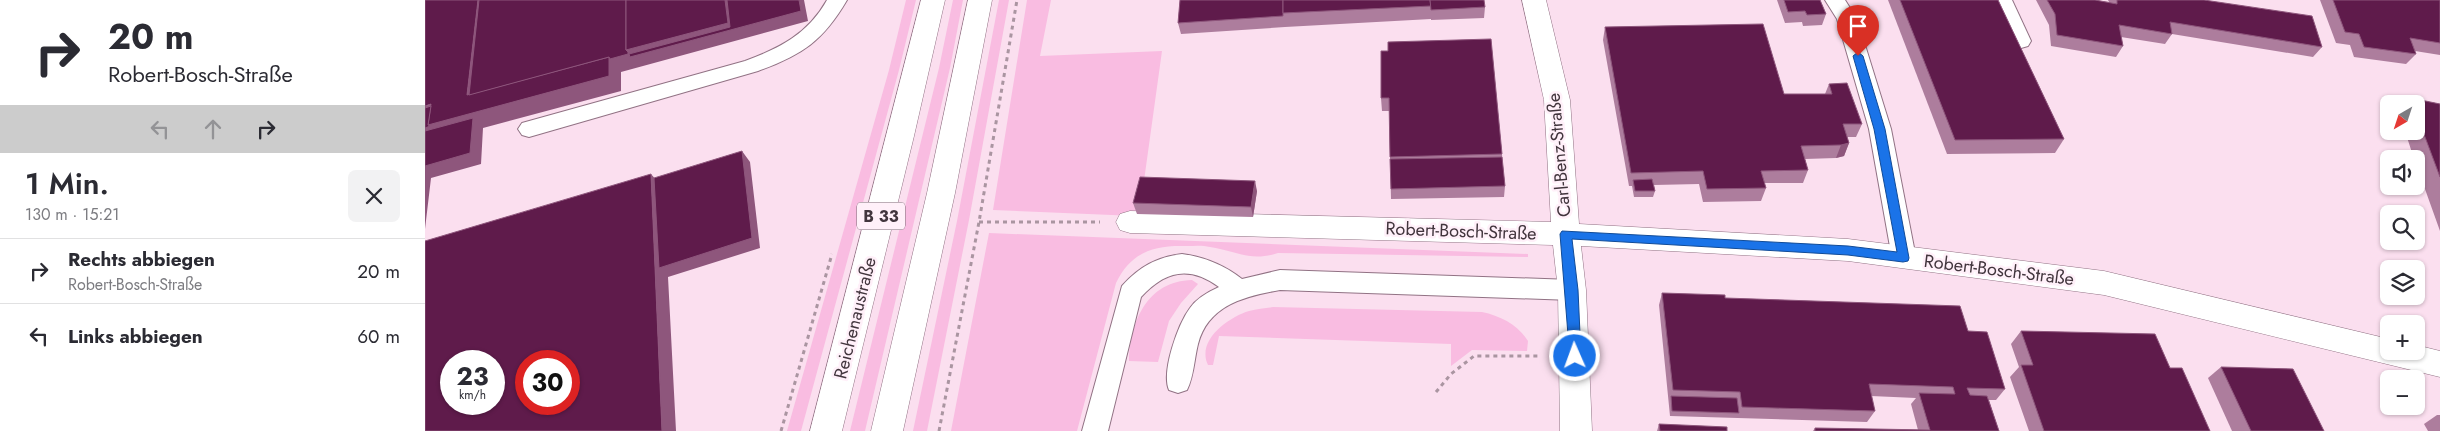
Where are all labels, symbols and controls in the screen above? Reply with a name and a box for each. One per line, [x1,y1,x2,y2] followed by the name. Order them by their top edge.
[1837,5,1879,56] pin
[108,12,193,62] text: 20 m
[1844,12,1872,40] icon: arrive
[25,20,90,85] icon: right
[108,58,293,90] text: Robert-Bosch-Straße
[1541,92,1577,218] street label: Carl-Benz-Straße
[2380,95,2425,140] north arrow
[2380,95,2425,415] map controls
[146,115,174,143] icon: left
[199,115,227,143] icon: ahead
[252,115,280,143] icon: right
[2380,150,2425,195] button: sound
[25,162,109,205] text: 1 Min.
[348,170,400,222] button: close
[857,202,905,230] road number: B 33
[25,203,120,226] text: 130 m · 15:21
[2380,205,2425,250] button: search
[1385,215,1537,247] street label: Robert-Bosch-Straße
[68,246,215,273] text: Rechts abbiegen
[1922,248,2076,292] street label: Robert-Bosch-Straße
[827,254,883,382] street label: Reichenaustraße
[25,257,53,285] icon: right
[357,258,400,285] text: 20 m
[2380,260,2425,305] button: layers
[68,273,202,296] text: Robert-Bosch-Straße
[2380,315,2425,360] button: +
[25,322,53,350] icon: left
[68,323,203,350] text: Links abbiegen
[357,323,400,350] text: 60 m
[1548,329,1600,381] position arrow
[515,350,580,415] speed limit sign: 30
[457,358,488,394] text: 23
[2380,370,2425,415] button: −
[459,386,486,404] text: km/h

